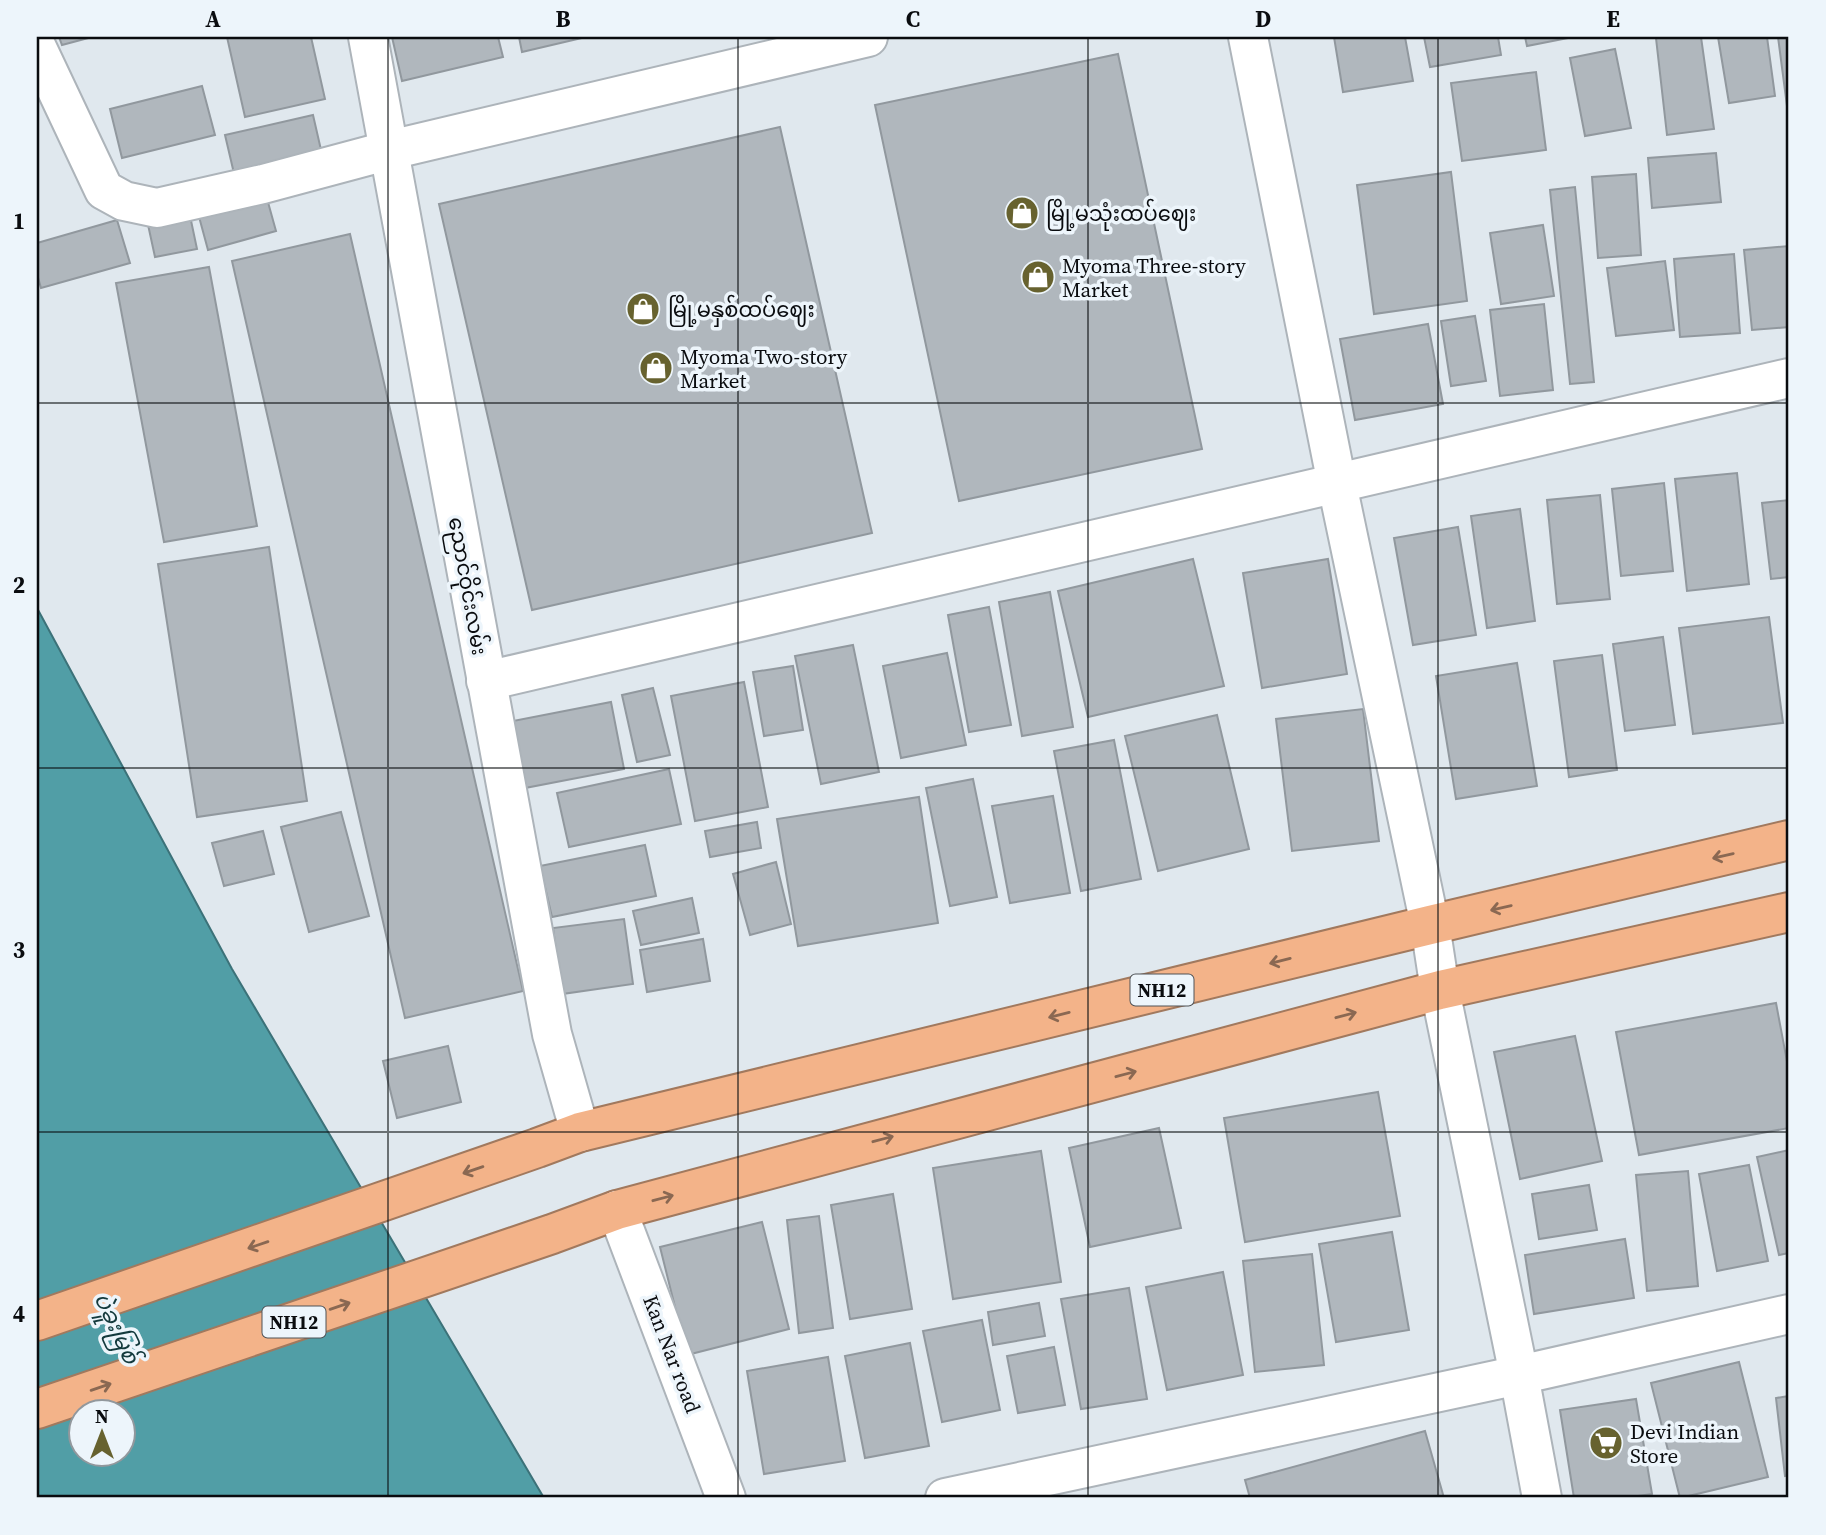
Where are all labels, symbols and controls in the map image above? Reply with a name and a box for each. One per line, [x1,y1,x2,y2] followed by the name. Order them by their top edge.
[205,3,221,35] text: A
[556,3,571,35] text: B
[906,3,920,35] text: C
[1255,3,1271,35] text: D
[1606,3,1620,35] text: E
[1003,194,1041,232] shop icon: မြို့မသုံးထပ်ဈေး
[1046,198,1196,231] place label: မြို့မသုံးထပ်ဈေး
[13,205,25,237] text: 1
[1062,251,1246,304] place label: Myoma Three-story Market
[1019,258,1057,296] shop icon: Myoma Three-story Market
[624,290,662,328] shop icon: မြို့မနှစ်ထပ်ဈေး
[668,294,815,327] place label: မြို့မနှစ်ထပ်ဈေး
[680,342,848,395] place label: Myoma Two-story Market
[637,349,675,387] shop icon: Myoma Two-story Market
[439,515,495,658] street label: ညောင်ဝိုင်းလမ်း
[13,569,25,601] text: 2
[1712,850,1735,863] one-way arrow
[1490,902,1513,915] one-way arrow
[13,934,25,966] text: 3
[1269,955,1292,968] one-way arrow
[1130,974,1194,1006] road number: NH12
[1335,1008,1357,1021] one-way arrow
[1048,1009,1071,1022] one-way arrow
[1114,1067,1137,1080] one-way arrow
[871,1132,894,1145] one-way arrow
[462,1165,484,1177] one-way arrow
[651,1191,674,1204] one-way arrow
[247,1240,269,1252] one-way arrow
[84,1287,148,1372] water label: ပဲခူးမြစ်
[636,1291,708,1417] street label: Kan Nar road
[13,1298,25,1330] text: 4
[329,1299,351,1312] one-way arrow
[262,1306,326,1338] road number: NH12
[90,1380,112,1392] one-way arrow
[66,1398,136,1468] north arrow
[95,1403,109,1429] text: N
[1630,1417,1739,1470] place label: Devi Indian Store
[1587,1424,1625,1462] supermarket icon: Devi Indian Store

